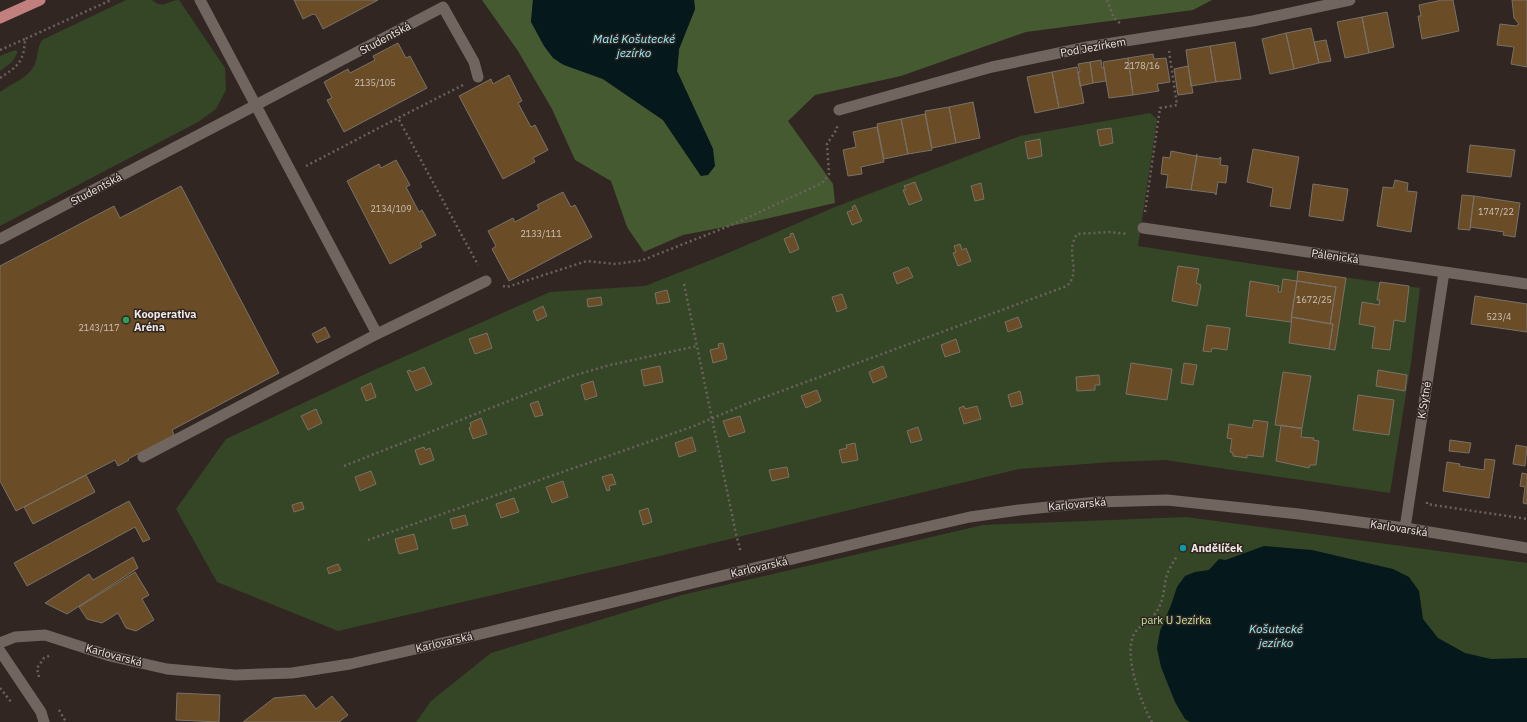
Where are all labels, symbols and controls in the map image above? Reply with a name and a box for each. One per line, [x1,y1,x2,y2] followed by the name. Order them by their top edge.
[357,19,413,57] street label: Studentská
[593,31,675,60] water label: Malé Košutecké jezírko
[1059,34,1127,60] street label: Pod Jezírkem
[1124,60,1160,71] house number: 2178/16
[354,77,396,88] house number: 2135/105
[68,170,124,208] street label: Studentská
[370,203,412,214] house number: 2134/109
[1478,206,1514,217] house number: 1747/22
[520,228,562,239] house number: 2133/111
[1310,246,1360,266] street label: Pálenická
[1296,294,1332,305] house number: 1672/25
[134,307,197,334] place label: Kooperativa Aréna
[1486,311,1512,322] house number: 523/4
[121,315,131,325] marker: Kooperativa Aréna
[78,322,120,333] house number: 2143/117
[1414,380,1434,420] street label: K Sytné
[1048,494,1107,514] street label: Karlovarská
[1369,517,1429,539] street label: Karlovarská
[1191,541,1243,555] place label: Andělíček
[1178,543,1188,553] marker: Andělíček
[729,554,789,580] street label: Karlovarská
[1141,613,1211,627] park label: park U Jezírka
[1249,621,1303,650] water label: Košutecké jezírko
[414,629,474,655] street label: Karlovarská
[84,641,144,669] street label: Karlovarská

